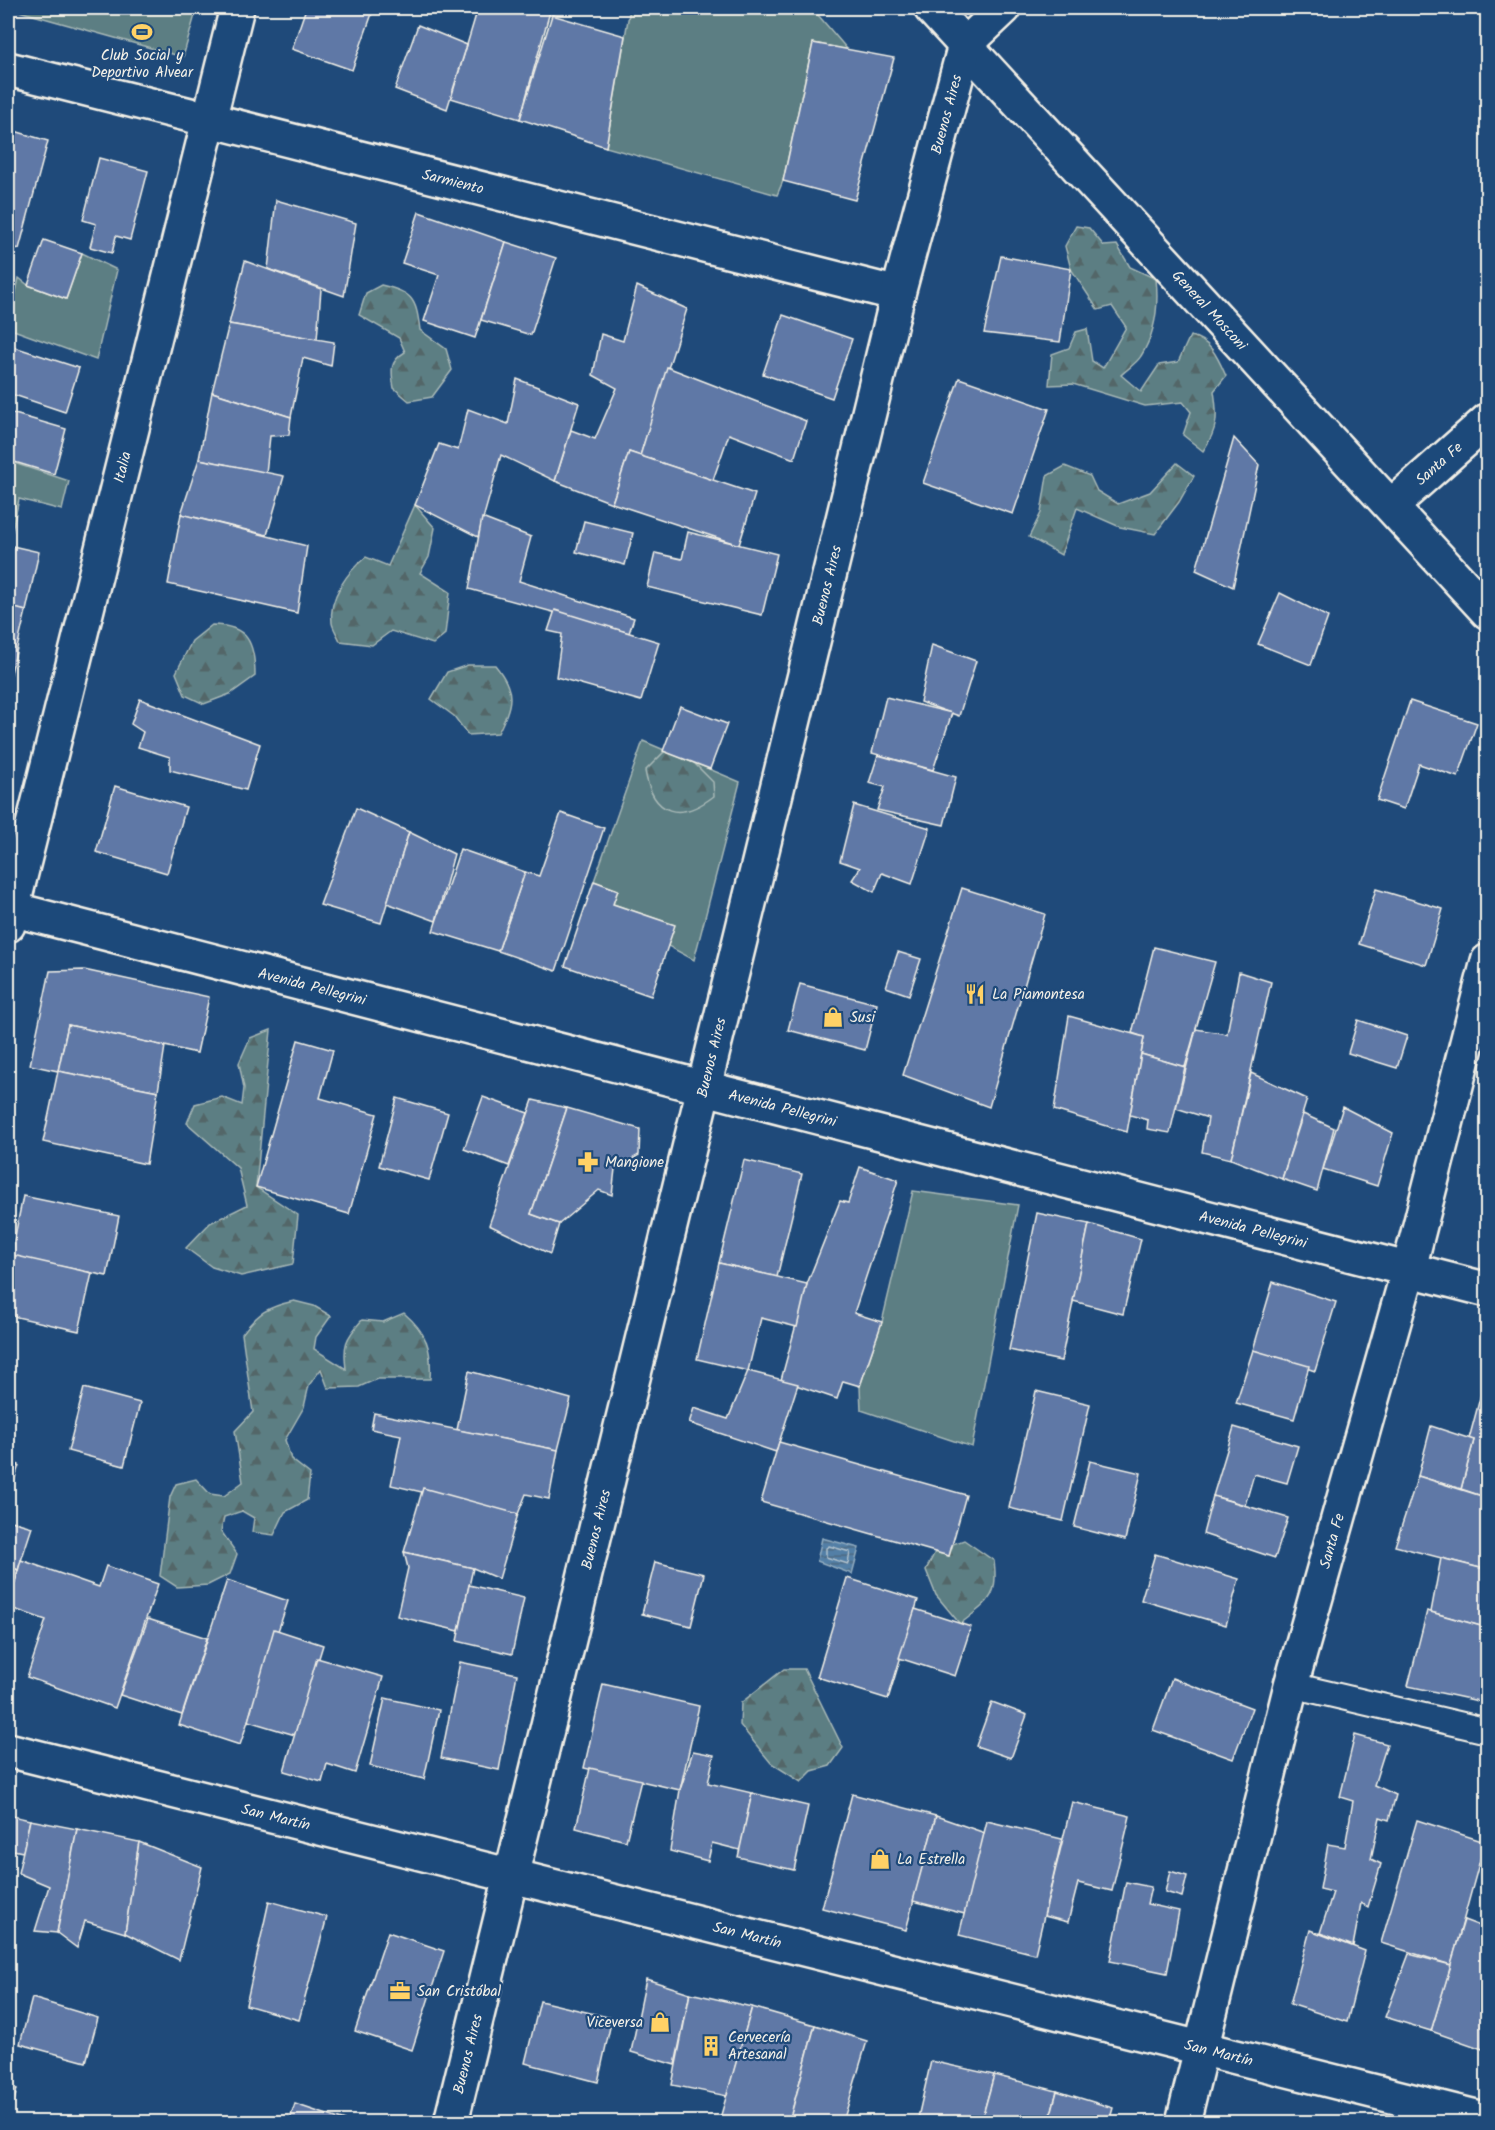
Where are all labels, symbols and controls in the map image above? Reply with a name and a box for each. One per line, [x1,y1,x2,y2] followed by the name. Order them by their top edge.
[130,20,154,44] sports icon: Club Social y Deportivo Alvear
[91,44,194,85] place label: Club Social y Deportivo Alvear
[925,71,970,157] street label: Buenos Aires
[419,163,486,202] street label: Sarmiento
[1165,265,1253,358] street label: General Mosconi
[1410,436,1469,492] street label: Santa Fe
[108,449,139,486] street label: Italia
[806,542,849,628] street label: Buenos Aires
[255,962,370,1013] street label: Avenida Pellegrini
[963,982,987,1006] restaurant icon: La Piamontesa
[992,983,1085,1007] place label: La Piamontesa
[821,1005,845,1029] shop icon: Susi
[850,1006,877,1030] place label: Susi
[691,1015,734,1100] street label: Buenos Aires
[726,1083,840,1135] street label: Avenida Pellegrini
[576,1150,600,1174] pharmacy icon: Mangione
[605,1151,664,1175] place label: Mangione
[1196,1205,1311,1256] street label: Avenida Pellegrini
[576,1487,618,1572] street label: Buenos Aires
[1314,1510,1352,1572] street label: Santa Fe
[239,1798,313,1838] street label: San Martín
[868,1847,892,1871] shop icon: La Estrella
[897,1848,965,1872] place label: La Estrella
[710,1916,784,1956] street label: San Martín
[388,1979,412,2003] office icon: San Cristóbal
[417,1980,501,2004] place label: San Cristóbal
[648,2010,672,2034] shop icon: Viceversa
[447,2011,490,2097] street label: Buenos Aires
[587,2011,643,2035] place label: Viceversa
[728,2026,791,2067] place label: Cervecería Artesanal
[1181,2033,1255,2074] street label: San Martín
[699,2034,723,2058] building icon: Cervecería Artesanal

